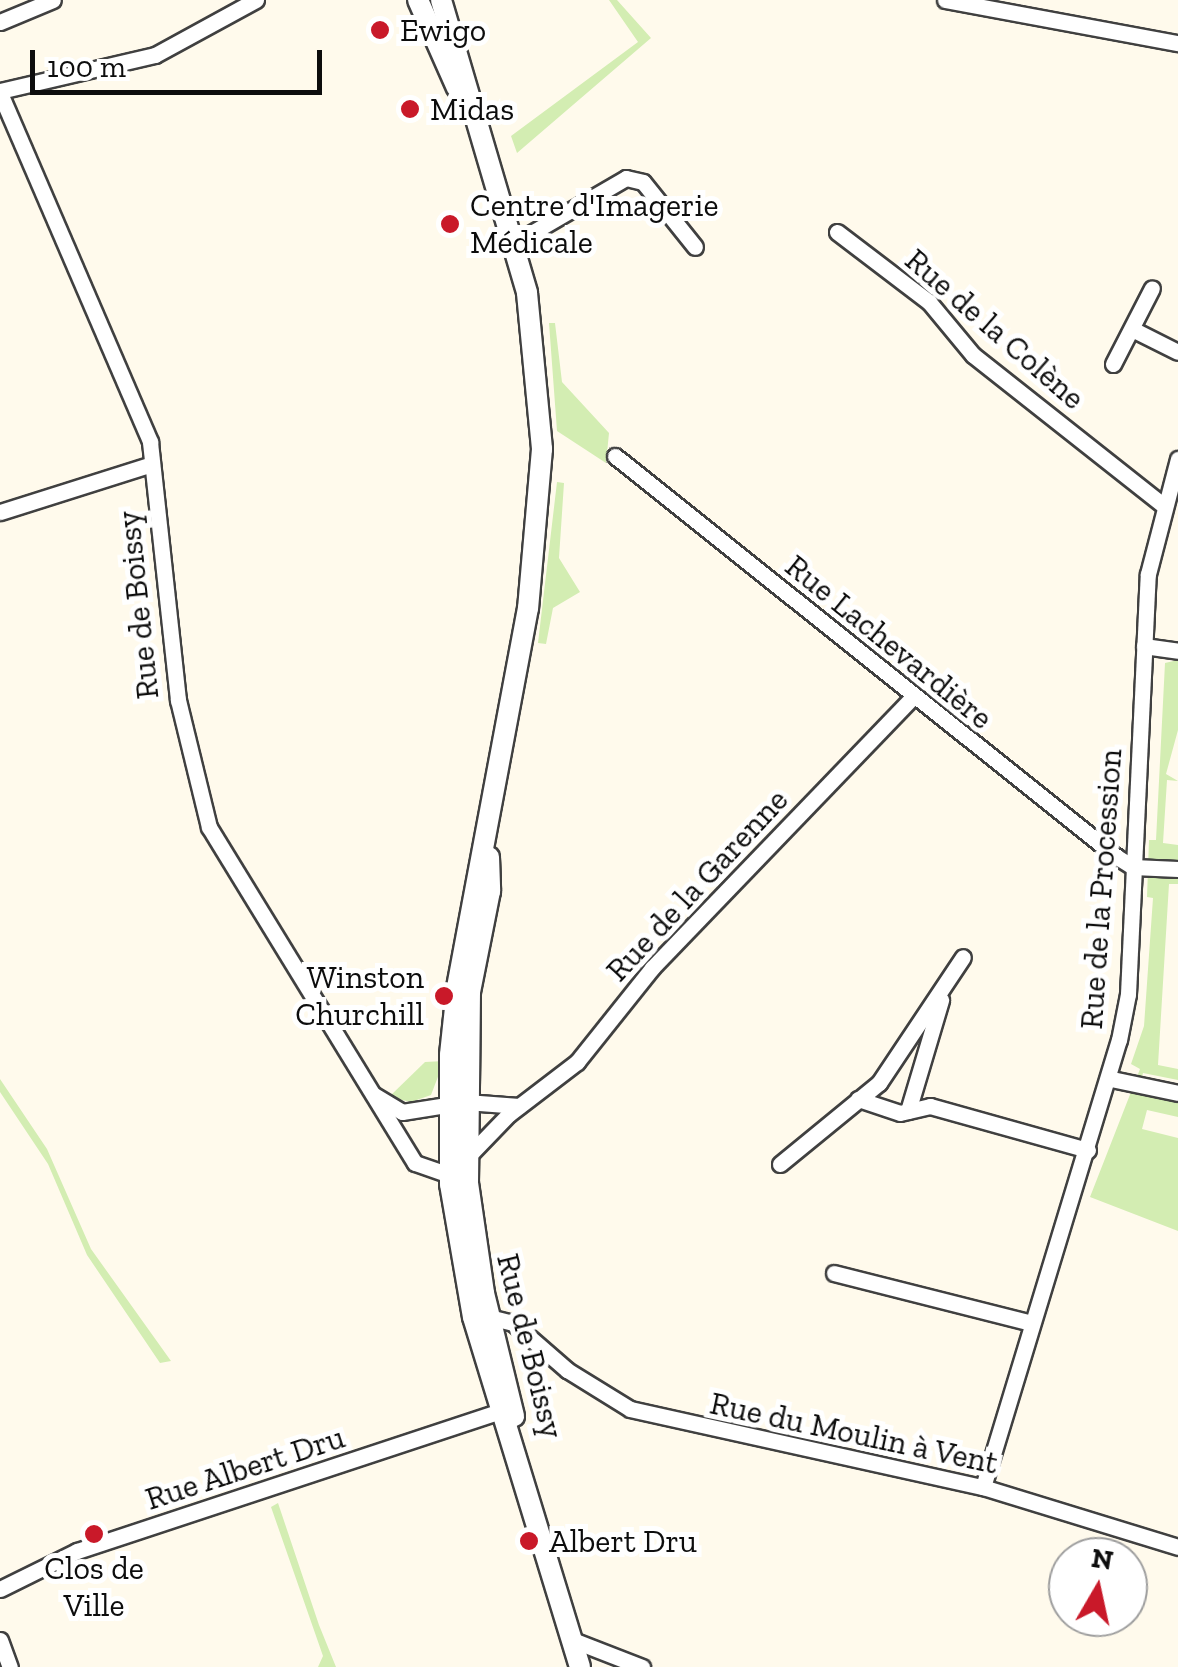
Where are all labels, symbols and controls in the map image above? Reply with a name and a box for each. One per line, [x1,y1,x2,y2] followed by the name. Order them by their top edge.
[400,11,486,49] place label: Ewigo
[369,19,391,41] marker: Ewigo
[35,30,328,92] scale bar
[47,49,126,85] text: 100 m
[430,90,514,128] place label: Midas
[399,98,421,120] marker: Midas
[470,187,718,262] place label: Centre d'Imagerie Médicale
[439,213,461,235] marker: Centre d'Imagerie Médicale
[897,241,1093,417] street label: Rue de la Colène
[109,509,167,701] street label: Rue de Boissy
[778,547,1000,737] street label: Rue Lachevardière
[1072,748,1130,1030] street label: Rue de la Procession
[598,781,796,989] street label: Rue de la Garenne
[295,959,424,1034] place label: Winston Churchill
[433,985,455,1007] marker: Winston Churchill
[489,1250,571,1442] street label: Rue de Boissy
[706,1384,1002,1482] street label: Rue du Moulin à Vent
[140,1418,350,1518] street label: Rue Albert Dru
[549,1522,697,1560] place label: Albert Dru
[83,1523,105,1545] marker: Clos de Ville
[518,1530,540,1552] marker: Albert Dru
[1048,1537,1148,1637] north arrow
[1089,1541,1116,1577] text: N
[44,1550,144,1625] place label: Clos de Ville

